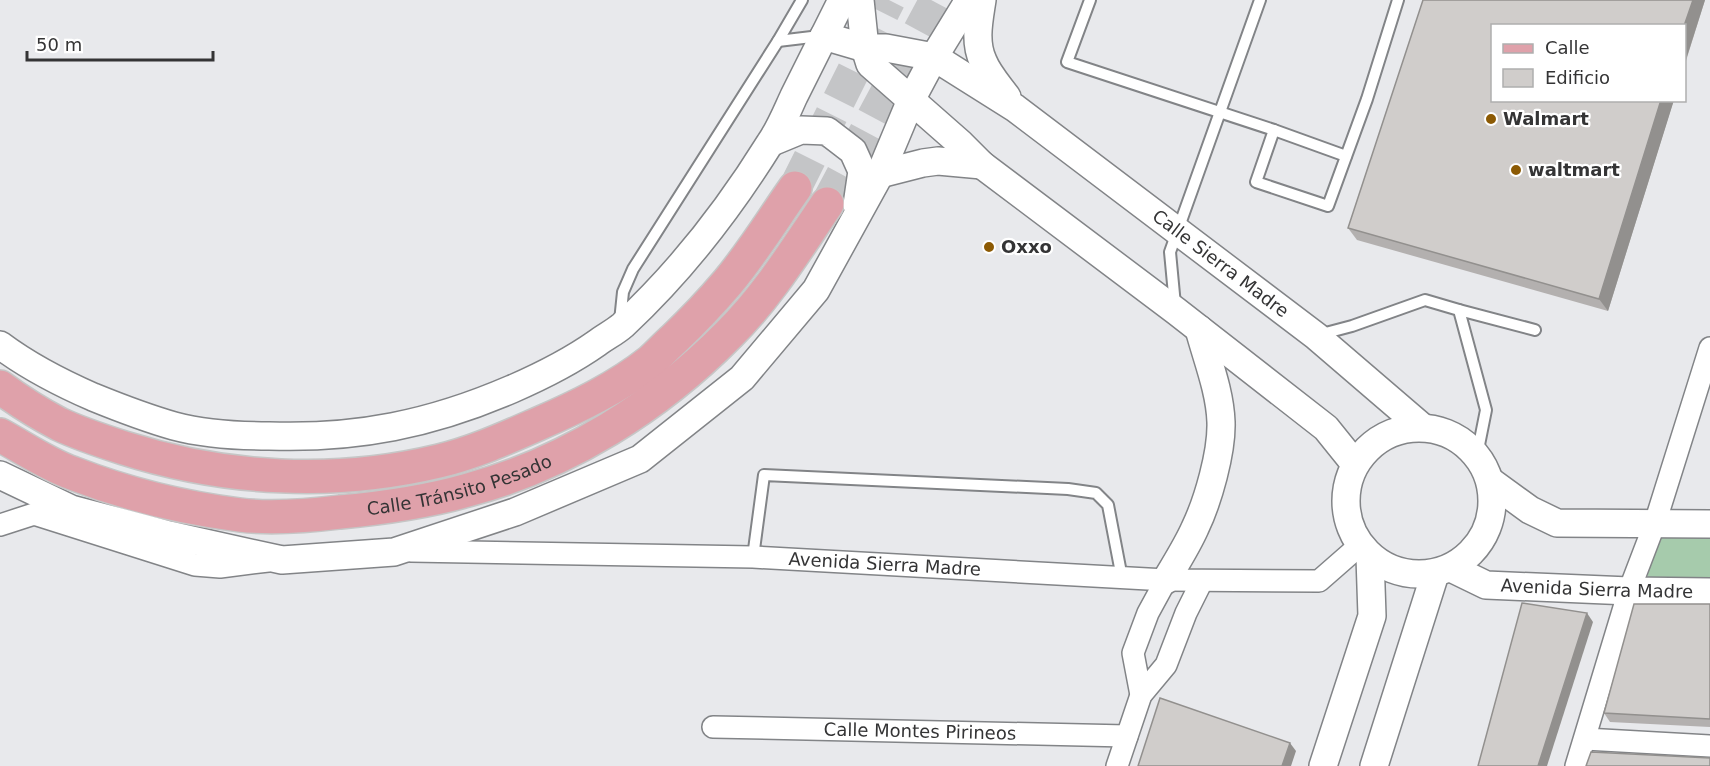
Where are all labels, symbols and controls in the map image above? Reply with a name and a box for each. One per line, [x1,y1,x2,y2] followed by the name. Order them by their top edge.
[27,24,213,62] scale bar
[1491,24,1686,102] legend
[36,34,82,55] text: 50 m
[1545,37,1590,58] text: Calle
[1545,67,1610,88] text: Edificio
[1503,108,1589,129] place label: Walmart
[1484,112,1498,126] marker: Walmart
[1528,159,1620,180] place label: waltmart
[1509,163,1523,177] marker: waltmart
[1149,205,1293,322] street label: Calle Sierra Madre
[1001,236,1052,257] place label: Oxxo
[982,240,996,254] marker: Oxxo
[366,450,555,519] street label: Calle Tránsito Pesado
[788,548,981,580] street label: Avenida Sierra Madre
[1500,575,1693,602] street label: Avenida Sierra Madre
[824,718,1016,744] street label: Calle Montes Pirineos

